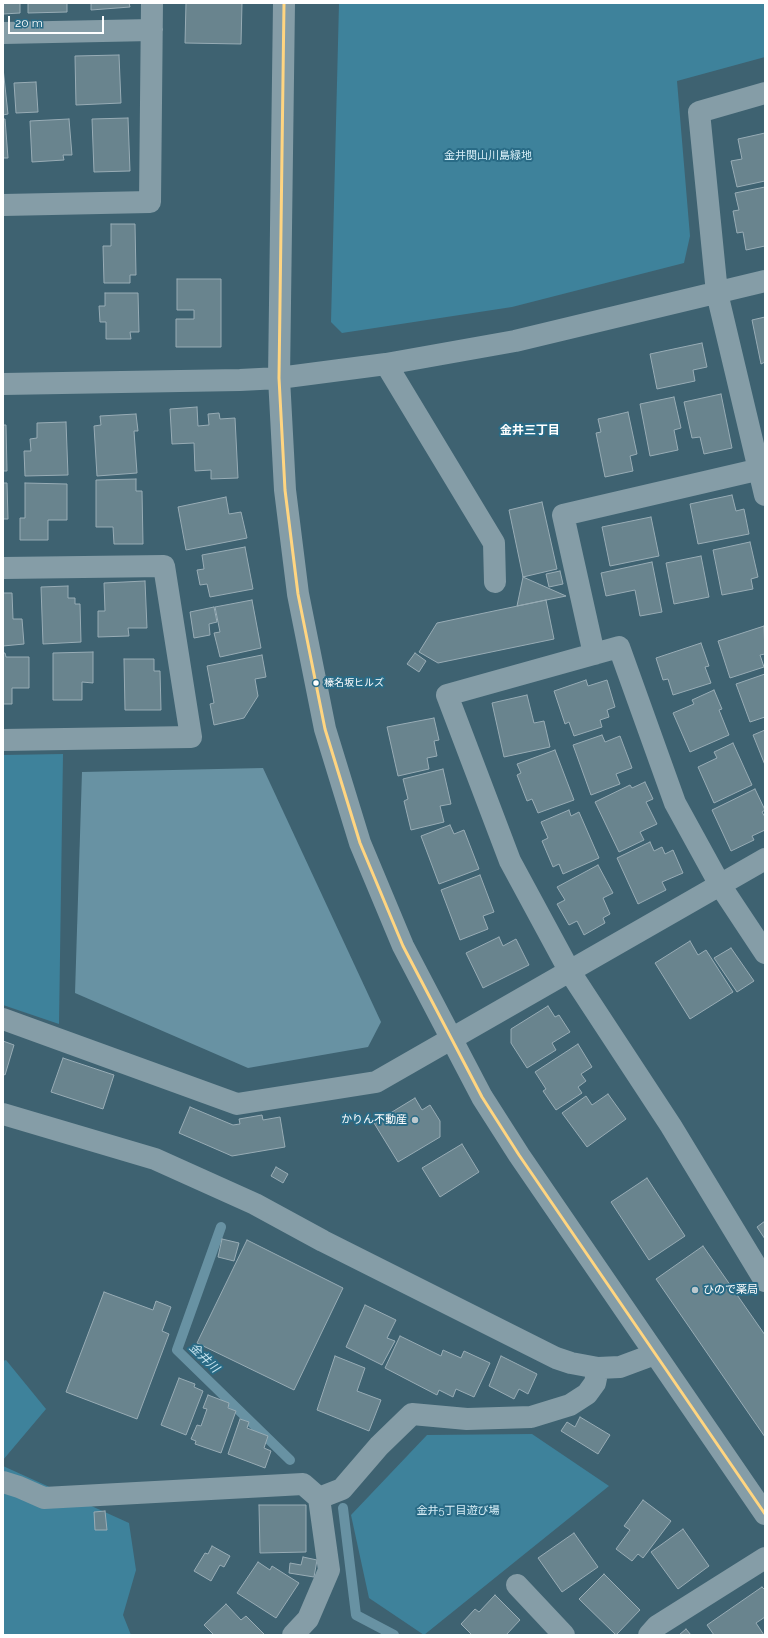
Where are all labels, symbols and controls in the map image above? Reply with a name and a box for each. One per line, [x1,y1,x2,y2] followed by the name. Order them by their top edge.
[10,8,106,34] scale bar
[15,16,43,30] text: 20 m
[444,149,532,163] park label: 金井関山川島緑地
[500,423,560,437] district label: 金井三丁目
[324,677,384,689] place label: 榛名坂ヒルズ
[311,678,321,688] marker: 榛名坂ヒルズ
[341,1113,407,1127] place label: かりん不動産
[410,1115,420,1125] marker: かりん不動産
[703,1283,758,1297] place label: ひので薬局
[690,1285,700,1295] marker: ひので薬局
[186,1340,222,1376] water label: 金井川
[417,1504,499,1518] park label: 金井5丁目遊び場

